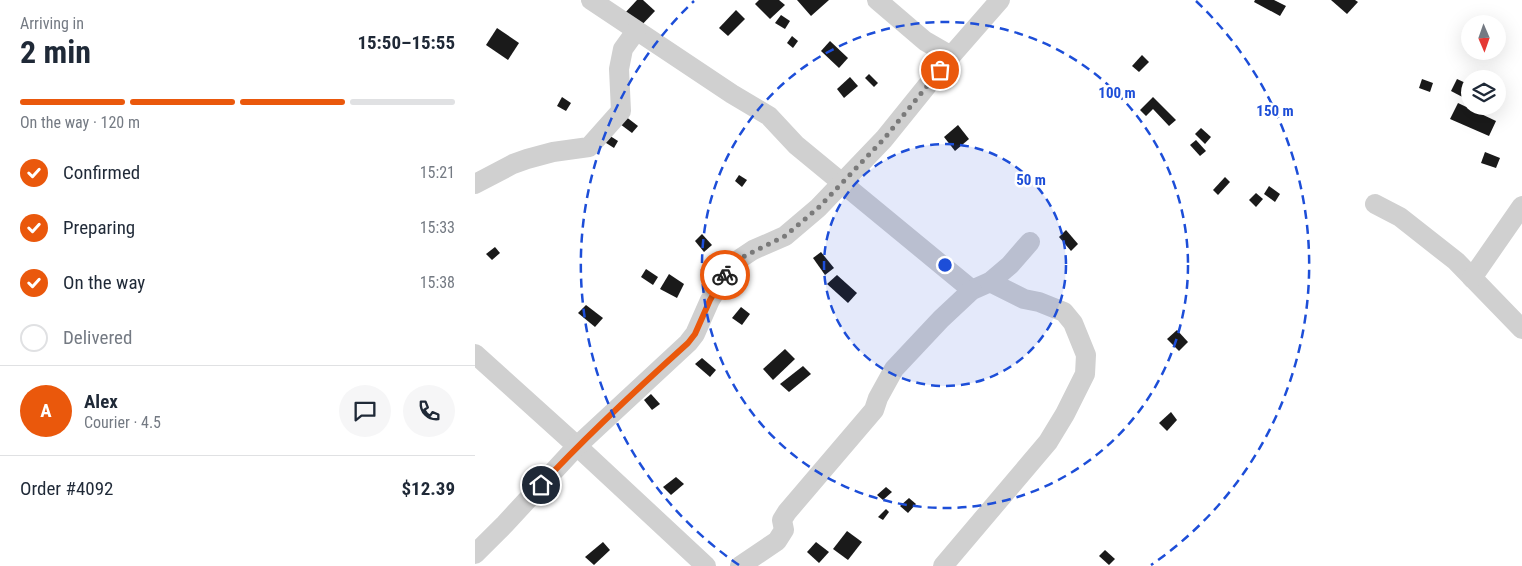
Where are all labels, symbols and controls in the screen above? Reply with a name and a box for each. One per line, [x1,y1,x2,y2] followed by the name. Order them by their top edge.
[20,14,84,33] text: Arriving in
[1461,15,1506,60] north arrow
[1461,15,1506,115] map controls
[357,31,455,54] text: 15:50–15:55
[20,33,91,71] text: 2 min
[919,49,961,91] pin
[926,56,954,84] icon: bag
[1461,70,1506,115] button: layers
[1098,84,1136,102] text: 100 m
[1256,102,1294,120] text: 150 m
[20,113,140,132] text: On the way · 120 m
[20,159,48,187] icon: check
[63,161,140,184] text: Confirmed
[420,163,455,182] text: 15:21
[1016,171,1046,189] text: 50 m
[20,214,48,242] icon: check
[63,216,135,239] text: Preparing
[420,218,455,237] text: 15:33
[700,250,750,300] courier
[936,256,954,274] centre of rings
[711,261,739,289] icon: bike
[20,269,48,297] icon: check
[63,271,145,294] text: On the way
[420,273,455,292] text: 15:38
[63,326,132,349] text: Delivered
[339,385,391,437] button: chat
[403,385,455,437] button: phone
[84,390,118,413] text: Alex
[40,399,52,422] text: A
[84,413,161,432] text: Courier · 4.5
[520,464,562,506] pin
[527,471,555,499] icon: home
[20,477,113,500] text: Order #4092
[401,477,455,500] text: $12.39

